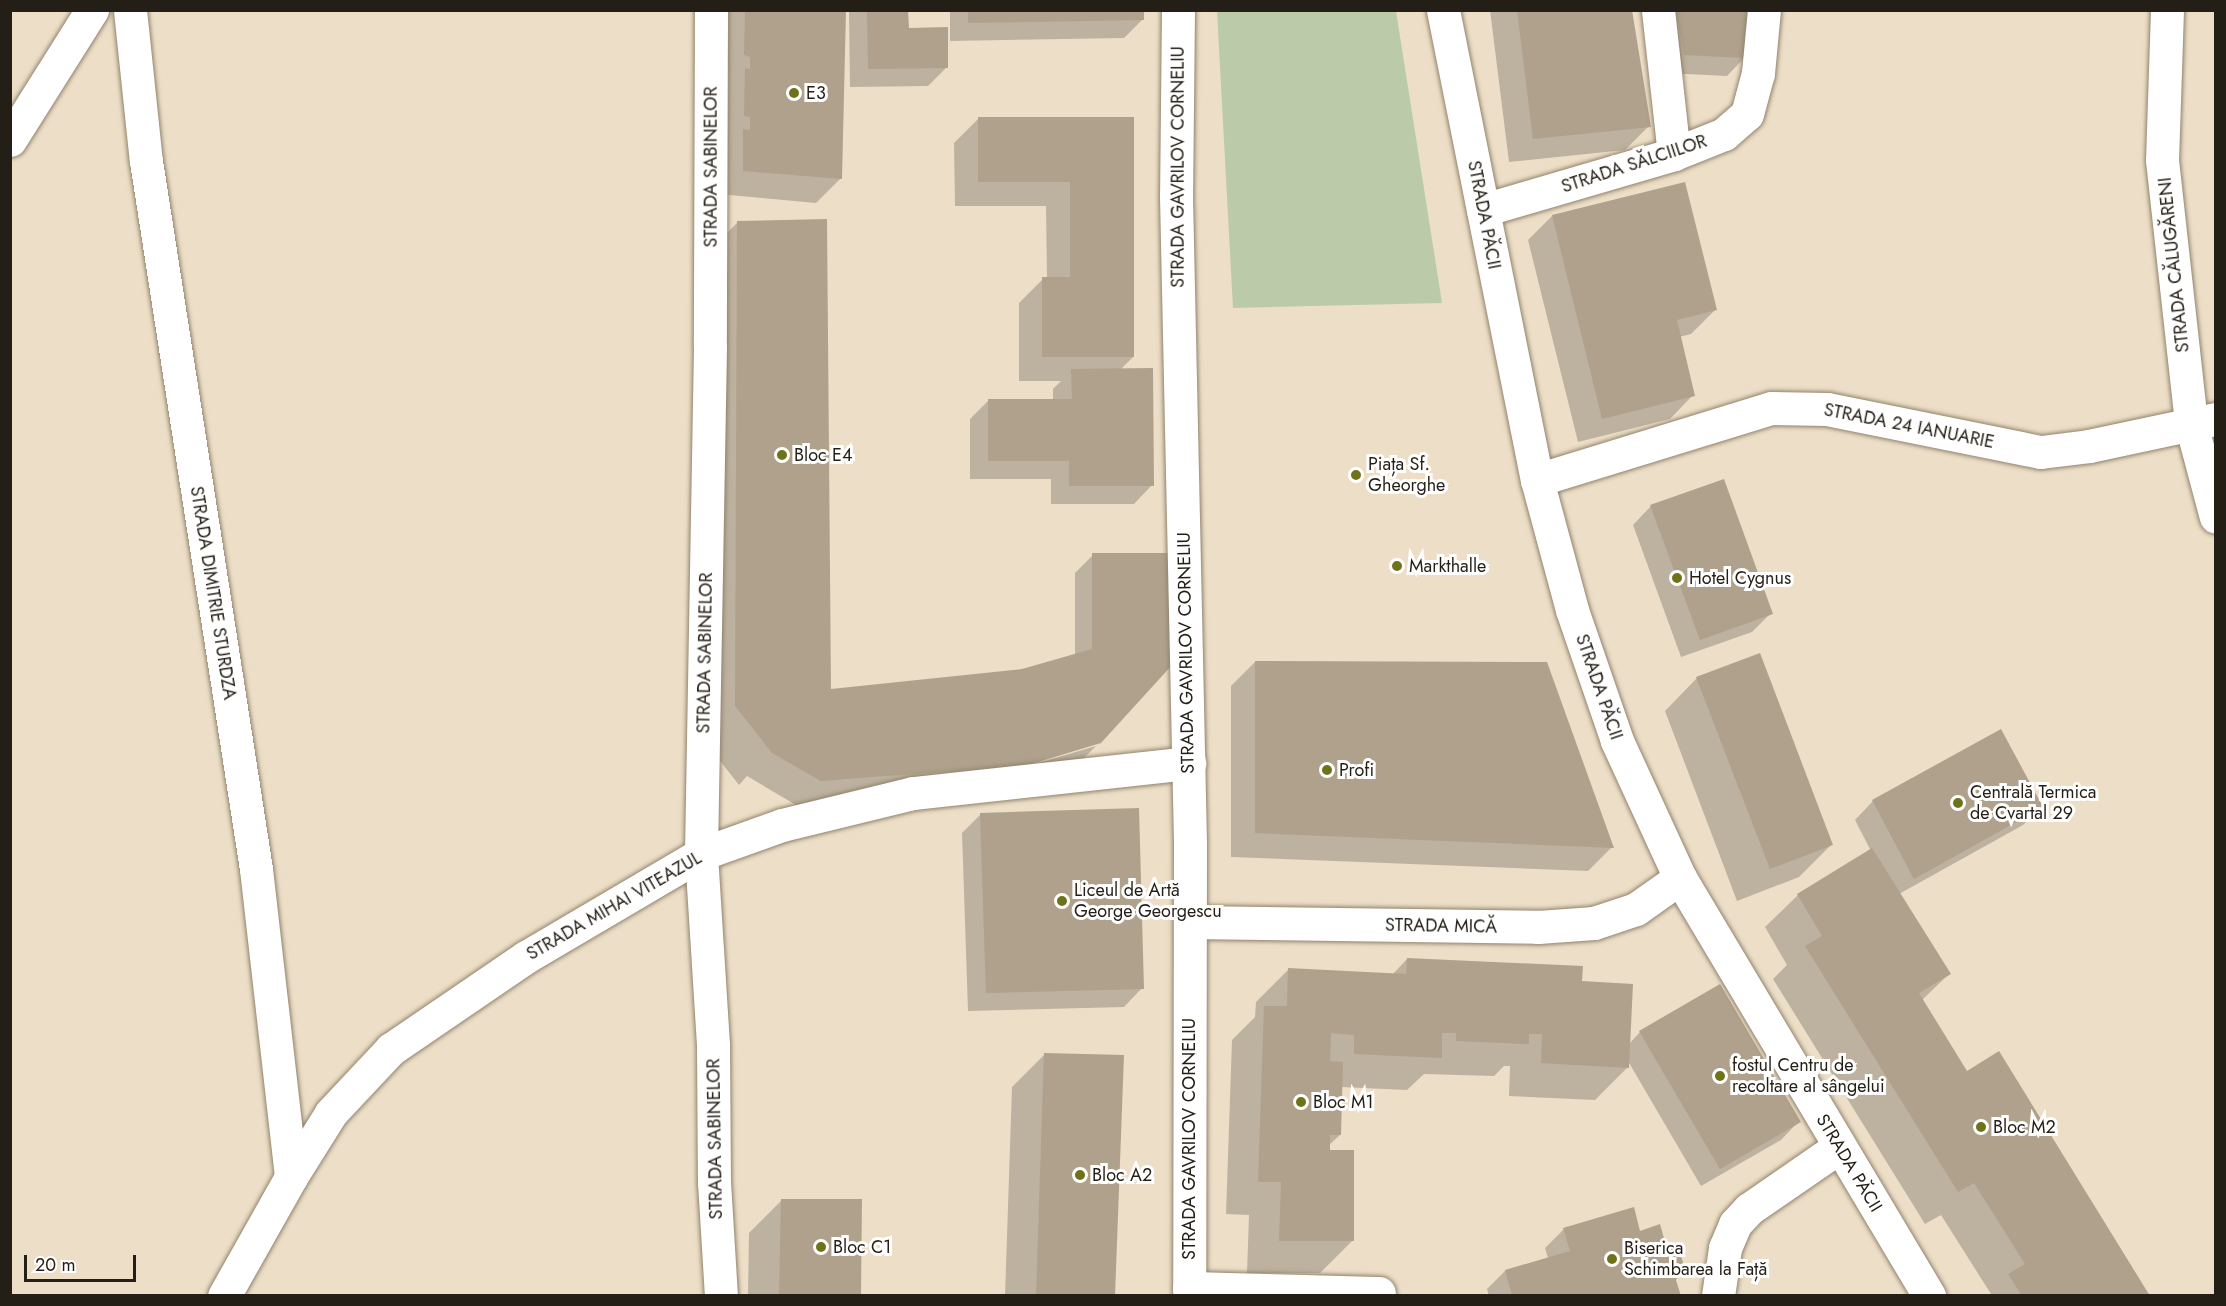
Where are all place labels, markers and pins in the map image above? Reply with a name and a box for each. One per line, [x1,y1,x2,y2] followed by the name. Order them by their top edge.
[806,82,826,104] place label: E3
[787,86,801,100] marker: E3
[794,444,852,466] place label: Bloc E4
[775,448,789,462] marker: Bloc E4
[1368,454,1445,496] place label: Piața Sf. Gheorghe
[1349,468,1363,482] marker: Piața Sf. Gheorghe
[1409,555,1486,577] place label: Markthalle
[1390,559,1404,573] marker: Markthalle
[1689,567,1791,589] place label: Hotel Cygnus
[1670,571,1684,585] marker: Hotel Cygnus
[1339,759,1374,781] place label: Profi
[1320,763,1334,777] marker: Profi
[1970,782,2096,824] place label: Centrală Termica de Cvartal 29
[1951,796,1965,810] marker: Centrală Termica de Cvartal 29
[1074,880,1222,922] place label: Liceul de Artă George Georgescu
[1055,894,1069,908] marker: Liceul de Artă George Georgescu
[1732,1055,1885,1098] place label: fostul Centru de recoltare al sângelui
[1713,1069,1727,1083] marker: fostul Centru de recoltare al sângelui
[1313,1091,1374,1113] place label: Bloc M1
[1294,1095,1308,1109] marker: Bloc M1
[1993,1116,2056,1138] place label: Bloc M2
[1974,1120,1988,1134] marker: Bloc M2
[1092,1164,1152,1186] place label: Bloc A2
[1073,1168,1087,1182] marker: Bloc A2
[833,1236,891,1258] place label: Bloc C1
[1624,1238,1767,1280] place label: Biserica Schimbarea la Față
[814,1240,828,1254] marker: Bloc C1
[1605,1252,1619,1266] marker: Biserica Schimbarea la Față

